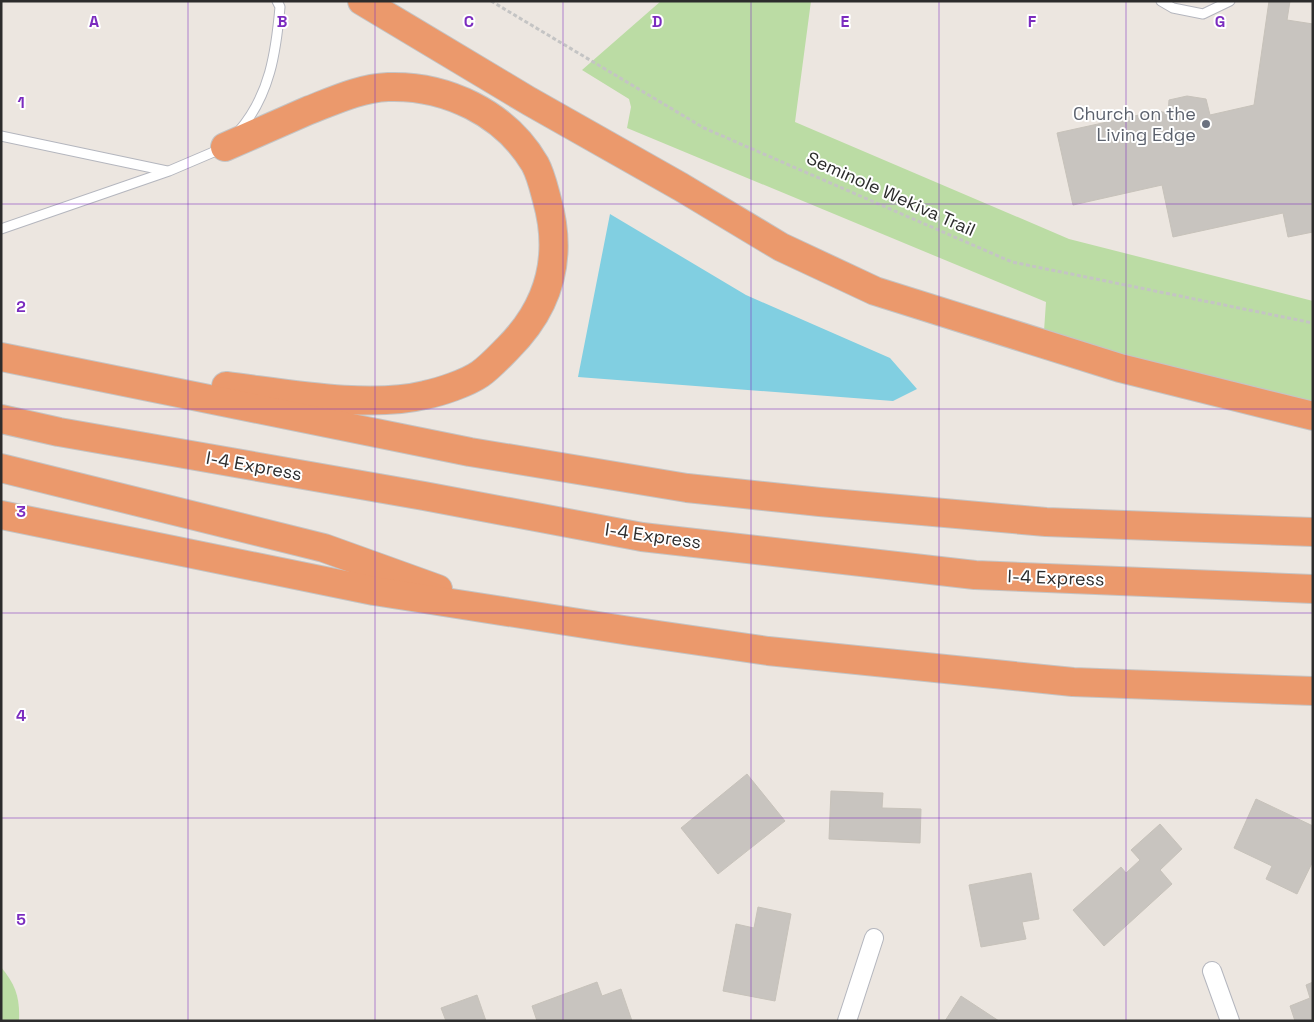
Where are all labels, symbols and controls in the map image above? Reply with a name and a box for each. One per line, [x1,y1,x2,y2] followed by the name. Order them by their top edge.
[89,11,99,32] text: A
[277,11,287,32] text: B
[464,11,474,32] text: C
[652,11,662,32] text: D
[841,11,850,32] text: E
[1028,11,1037,32] text: F
[1215,11,1225,32] text: G
[17,92,25,113] text: 1
[1073,102,1196,146] place label: Church on the Living Edge
[1200,118,1212,130] marker: Church on the Living Edge
[803,146,979,241] street label: Seminole Wekiva Trail
[16,296,26,317] text: 2
[204,446,304,485] street label: I-4 Express
[16,501,26,522] text: 3
[603,517,703,554] street label: I-4 Express
[1007,564,1105,591] street label: I-4 Express
[16,705,26,726] text: 4
[16,909,26,930] text: 5

